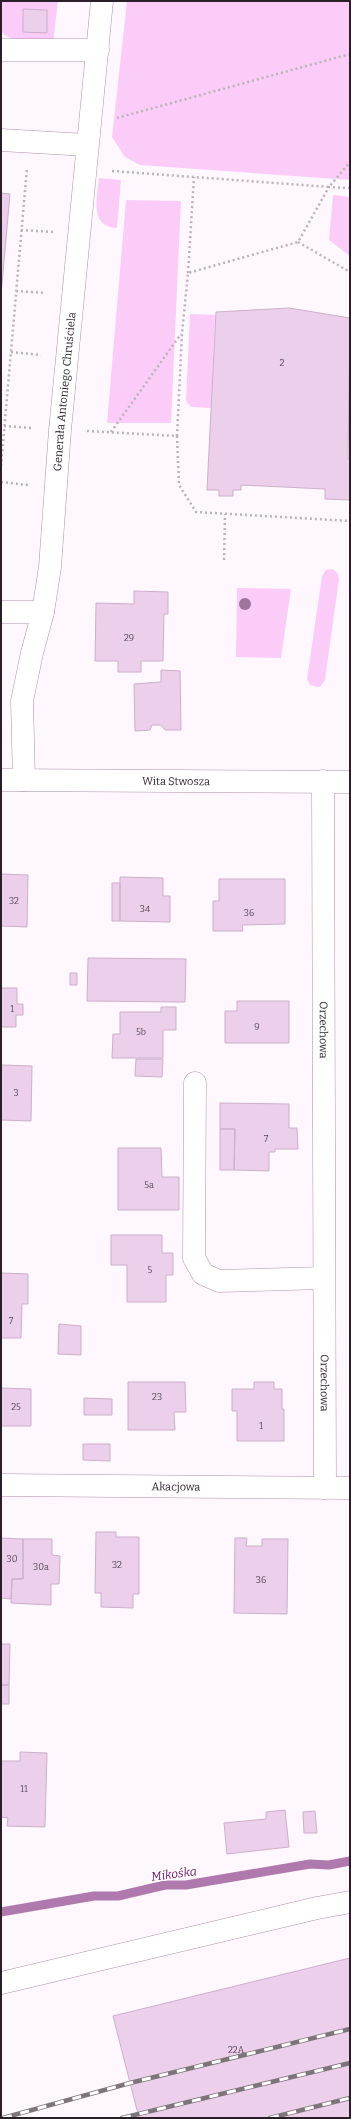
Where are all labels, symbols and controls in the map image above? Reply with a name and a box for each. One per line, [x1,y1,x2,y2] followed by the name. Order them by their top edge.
[51,311,78,472] street label: Generała Antoniego Chruściela
[280,358,285,368] house number: 2
[124,633,134,643] house number: 29
[142,774,210,788] street label: Wita Stwosza
[9,896,19,906] house number: 32
[140,904,151,914] house number: 34
[244,908,254,918] house number: 36
[317,1001,330,1059] street label: Orzechowa
[10,1004,14,1014] house number: 1
[254,1022,260,1032] house number: 9
[136,1027,146,1037] house number: 5b
[13,1088,19,1098] house number: 3
[264,1134,269,1144] house number: 7
[144,1180,154,1190] house number: 5a
[148,1265,153,1275] house number: 5
[9,1316,14,1326] house number: 7
[318,1354,331,1412] street label: Orzechowa
[152,1392,162,1402] house number: 23
[11,1402,21,1412] house number: 25
[259,1421,263,1431] house number: 1
[152,1480,200,1493] street label: Akacjowa
[7,1554,18,1564] house number: 30
[112,1560,122,1570] house number: 32
[33,1562,49,1572] house number: 30a
[256,1575,266,1585] house number: 36
[20,1784,28,1794] house number: 11
[150,1864,198,1884] water label: Mikośka
[228,2045,245,2055] house number: 22A

